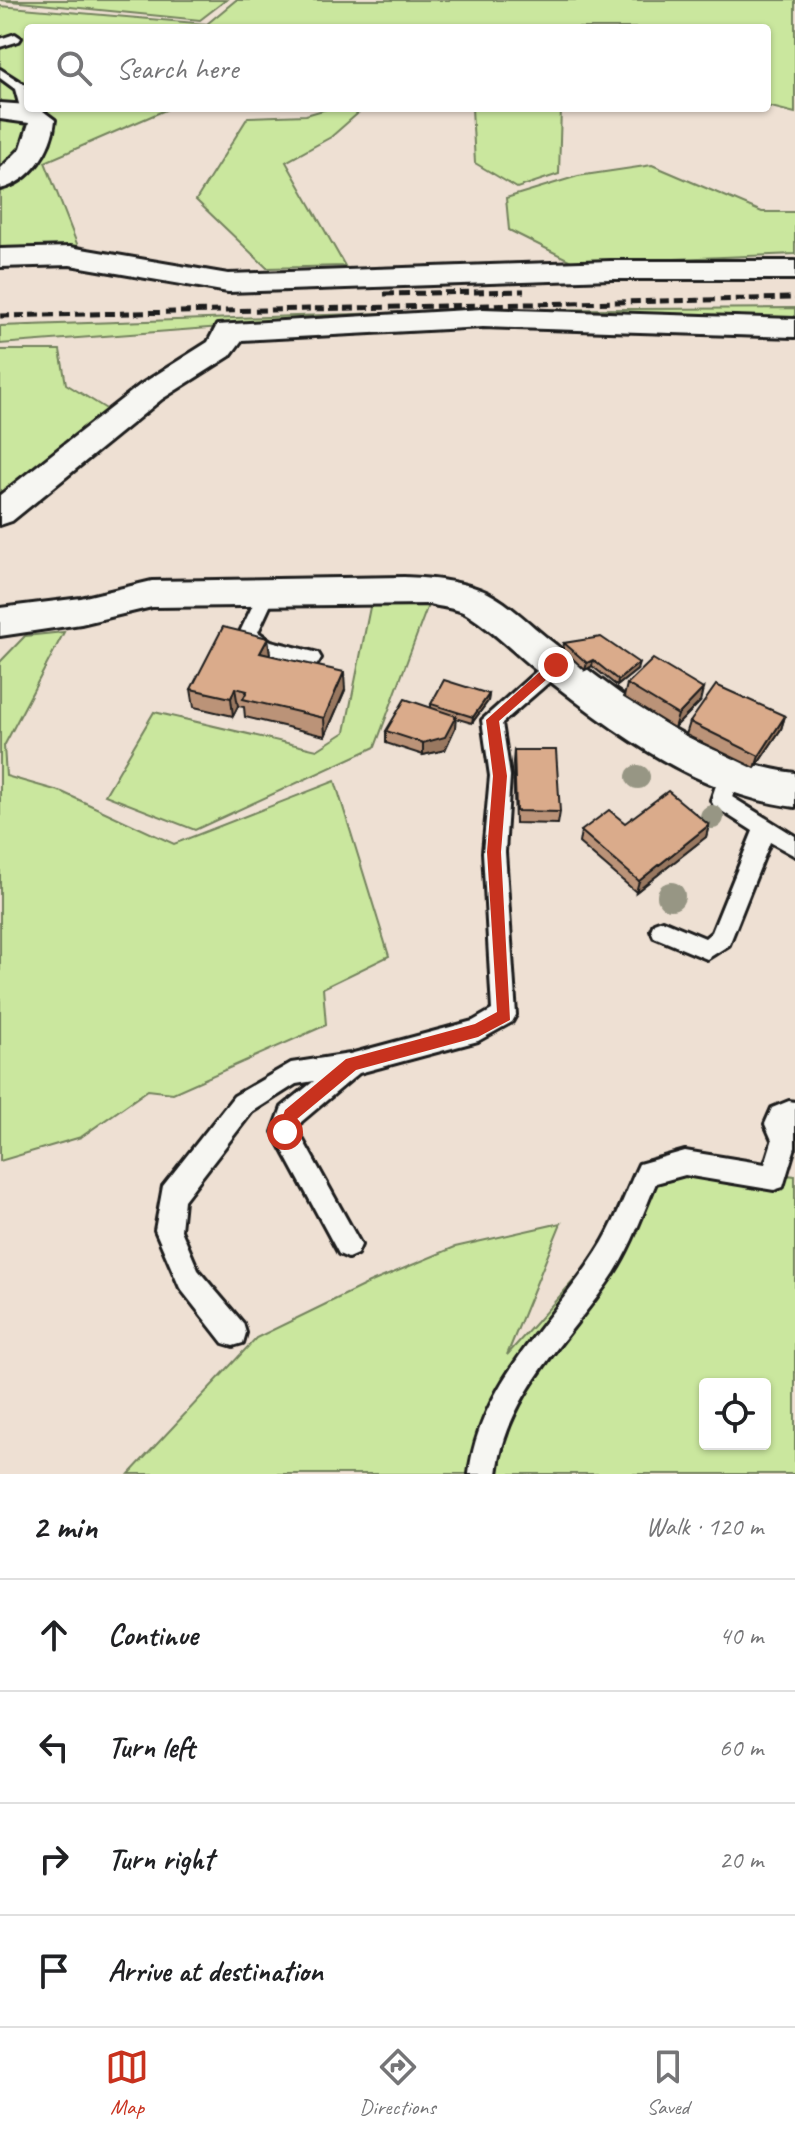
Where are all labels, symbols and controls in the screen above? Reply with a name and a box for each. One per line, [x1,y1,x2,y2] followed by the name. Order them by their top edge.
[24,24,771,112] search box
[52,46,96,90] icon: search
[116,49,238,87] text: Search here
[538,647,574,683] route end
[267,1114,303,1150] route start
[699,1378,771,1450] map controls
[699,1378,771,1450] button: locate
[32,1505,97,1548] text: 2 min
[646,1510,763,1543] text: Walk · 120 m
[32,1613,76,1657] icon: ahead
[108,1616,198,1654] text: Continue
[719,1619,763,1652] text: 40 m
[32,1725,76,1769] icon: left
[108,1728,195,1766] text: Turn left
[719,1731,763,1764] text: 60 m
[32,1837,76,1881] icon: right
[108,1840,213,1878] text: Turn right
[719,1843,763,1876] text: 20 m
[32,1949,76,1993] icon: arrive
[108,1952,323,1990] text: Arrive at destination
[105,2045,149,2121] tab: Map
[359,2045,436,2121] tab: Directions
[646,2045,690,2121] tab: Saved

